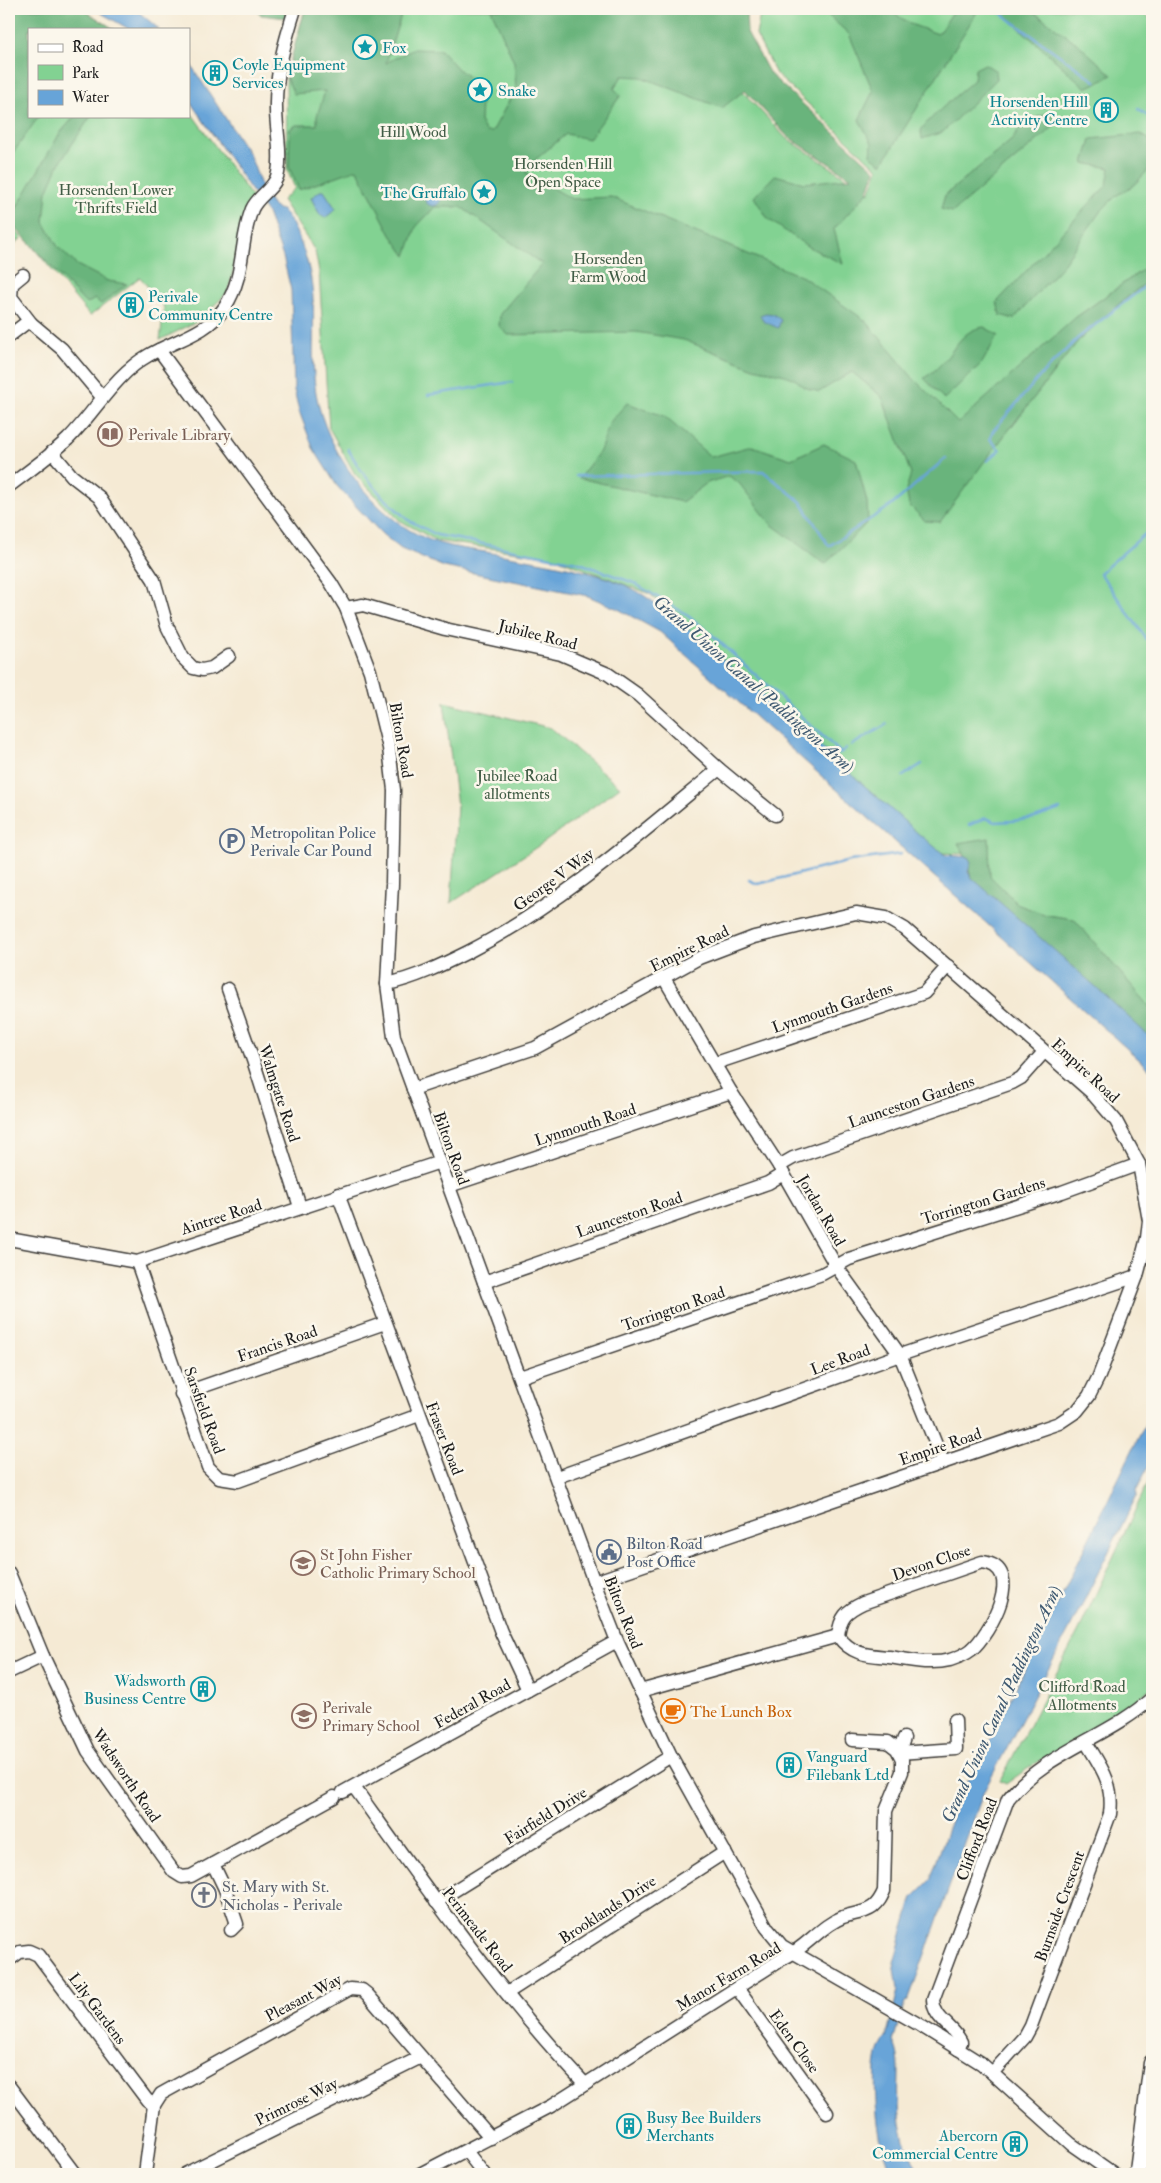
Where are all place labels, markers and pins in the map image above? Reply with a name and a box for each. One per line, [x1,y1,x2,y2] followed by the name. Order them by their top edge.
[352,34,378,60] place icon: Fox
[382,38,406,58] place label: Fox
[232,55,345,93] place label: Coyle Equipment Services
[202,60,228,86] building icon: Coyle Equipment Services
[467,77,493,103] place icon: Snake
[498,81,536,101] place label: Snake
[989,92,1088,130] place label: Horsenden Hill Activity Centre
[1093,97,1119,123] building icon: Horsenden Hill Activity Centre
[471,179,497,205] place icon: The Gruffalo
[381,183,466,203] place label: The Gruffalo
[148,287,273,325] place label: Perivale Community Centre
[118,292,144,318] building icon: Perivale Community Centre
[97,421,123,447] library icon: Perivale Library
[128,425,231,445] place label: Perivale Library
[250,823,376,861] place label: Metropolitan Police Perivale Car Pound
[219,828,245,854] parking icon: Metropolitan Police Perivale Car Pound
[626,1534,703,1572] place label: Bilton Road Post Office
[596,1539,622,1565] public building icon: Bilton Road Post Office
[320,1545,476,1583] place label: St John Fisher Catholic Primary School
[290,1550,316,1576] school or university icon: St John Fisher Catholic Primary School
[84,1671,187,1709] place label: Wadsworth Business Centre
[190,1676,216,1702] building icon: Wadsworth Business Centre
[322,1698,420,1736] place label: Perivale Primary School
[660,1698,686,1724] cafe icon: The Lunch Box
[690,1702,792,1722] place label: The Lunch Box
[291,1703,317,1729] school or university icon: Perivale Primary School
[806,1747,889,1785] place label: Vanguard Filebank Ltd
[776,1752,802,1778] building icon: Vanguard Filebank Ltd
[222,1877,343,1915] place label: St. Mary with St. Nicholas - Perivale
[191,1882,217,1908] church icon: St. Mary with St. Nicholas - Perivale
[646,2108,761,2146] place label: Busy Bee Builders Merchants
[616,2113,642,2139] building icon: Busy Bee Builders Merchants
[872,2126,998,2164] place label: Abercorn Commercial Centre
[1002,2131,1028,2157] building icon: Abercorn Commercial Centre

